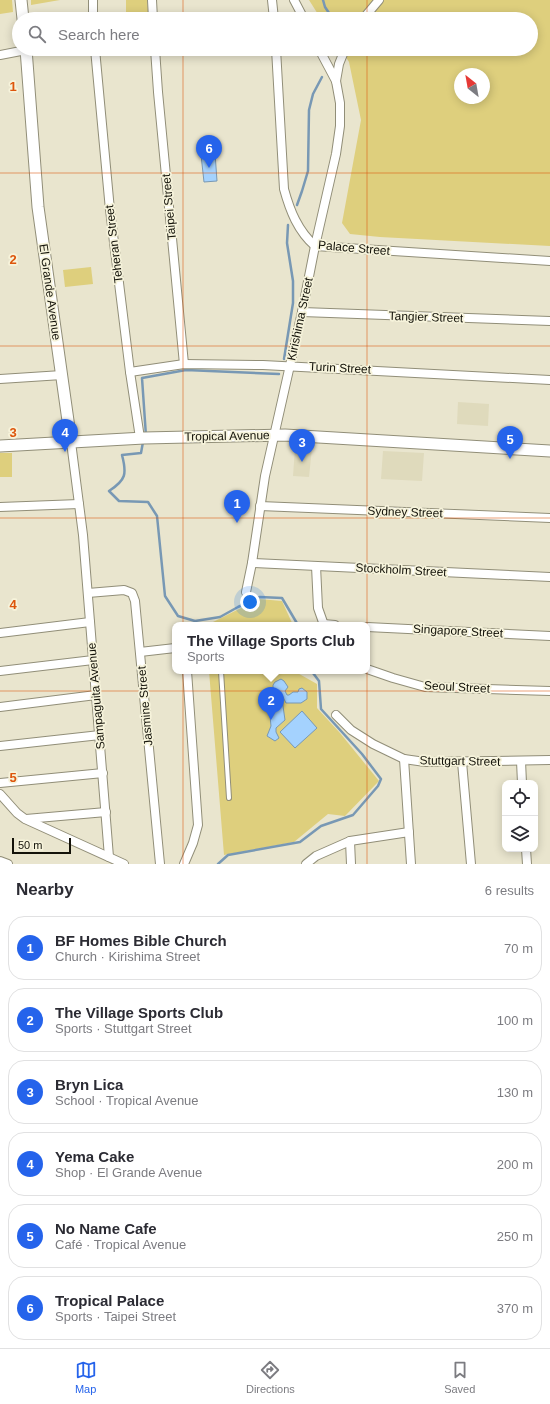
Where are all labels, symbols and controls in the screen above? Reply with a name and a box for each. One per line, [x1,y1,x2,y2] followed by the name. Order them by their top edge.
[12,12,538,56] search box
[26,23,48,45] icon: search
[58,26,140,43] text: Search here
[454,68,490,104] north arrow
[9,79,17,94] text: 1
[196,135,222,168] pin: 6
[159,173,179,241] street label: Taipei Street
[102,203,126,284] street label: Teheran Street
[318,238,391,258] street label: Palace Street
[36,243,64,341] street label: El Grande Avenue
[9,252,17,267] text: 2
[284,275,316,362] street label: Kirishima Street
[388,309,464,325] street label: Tangier Street
[309,359,372,377] street label: Turin Street
[52,419,78,452] pin: 4
[9,425,17,440] text: 3
[497,426,523,459] pin: 5
[184,428,270,444] street label: Tropical Avenue
[289,429,315,462] pin: 3
[224,490,250,523] pin: 1
[367,504,444,520] street label: Sydney Street
[355,561,448,579] street label: Stockholm Street
[240,592,260,612] your location
[9,597,17,612] text: 4
[172,622,370,674] popup
[413,622,504,640] street label: Singapore Street
[187,632,355,649] text: The Village Sports Club
[84,642,108,750] street label: Sampaguita Avenue
[187,649,225,664] text: Sports
[134,665,155,746] street label: Jasmine Street
[424,678,491,696] street label: Seoul Street
[258,687,284,720] pin: 2
[420,753,501,769] street label: Stuttgart Street
[9,770,17,785] text: 5
[502,780,538,852] map controls
[502,780,538,816] button: locate
[502,816,538,852] button: layers
[12,836,71,855] scale bar
[18,839,42,851] text: 50 m
[16,880,74,899] text: Nearby
[485,883,534,898] text: 6 results
[55,932,227,949] text: BF Homes Bible Church
[26,941,34,956] text: 1
[504,941,533,956] text: 70 m
[55,949,200,964] text: Church · Kirishima Street
[55,1004,223,1021] text: The Village Sports Club
[26,1013,34,1028] text: 2
[497,1013,533,1028] text: 100 m
[55,1021,192,1036] text: Sports · Stuttgart Street
[55,1076,123,1093] text: Bryn Lica
[26,1085,34,1100] text: 3
[497,1085,533,1100] text: 130 m
[55,1093,199,1108] text: School · Tropical Avenue
[55,1148,134,1165] text: Yema Cake
[26,1157,34,1172] text: 4
[497,1157,533,1172] text: 200 m
[55,1165,202,1180] text: Shop · El Grande Avenue
[55,1220,157,1237] text: No Name Cafe
[26,1229,34,1244] text: 5
[497,1229,533,1244] text: 250 m
[55,1237,186,1252] text: Café · Tropical Avenue
[55,1292,164,1309] text: Tropical Palace
[26,1301,34,1316] text: 6
[497,1301,533,1316] text: 370 m
[55,1309,176,1324] text: Sports · Taipei Street
[75,1359,97,1395] tab: Map
[246,1359,295,1395] tab: Directions
[444,1359,475,1395] tab: Saved

